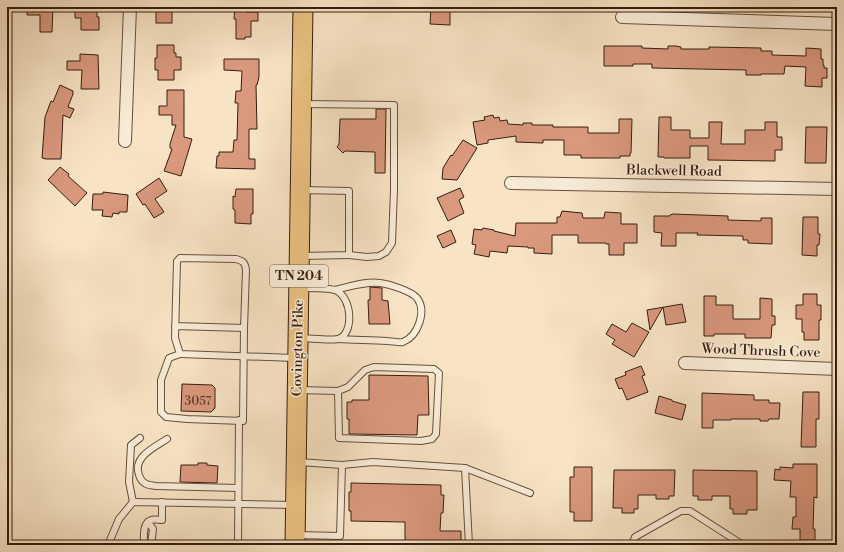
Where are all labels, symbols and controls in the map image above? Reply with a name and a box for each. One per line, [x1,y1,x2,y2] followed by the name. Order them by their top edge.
[625,161,722,181] street label: Blackwell Road
[270,265,328,287] road number: TN 204
[288,299,308,397] street label: Covington Pike
[700,340,821,362] street label: Wood Thrush Cove
[185,394,211,409] house number: 3057

